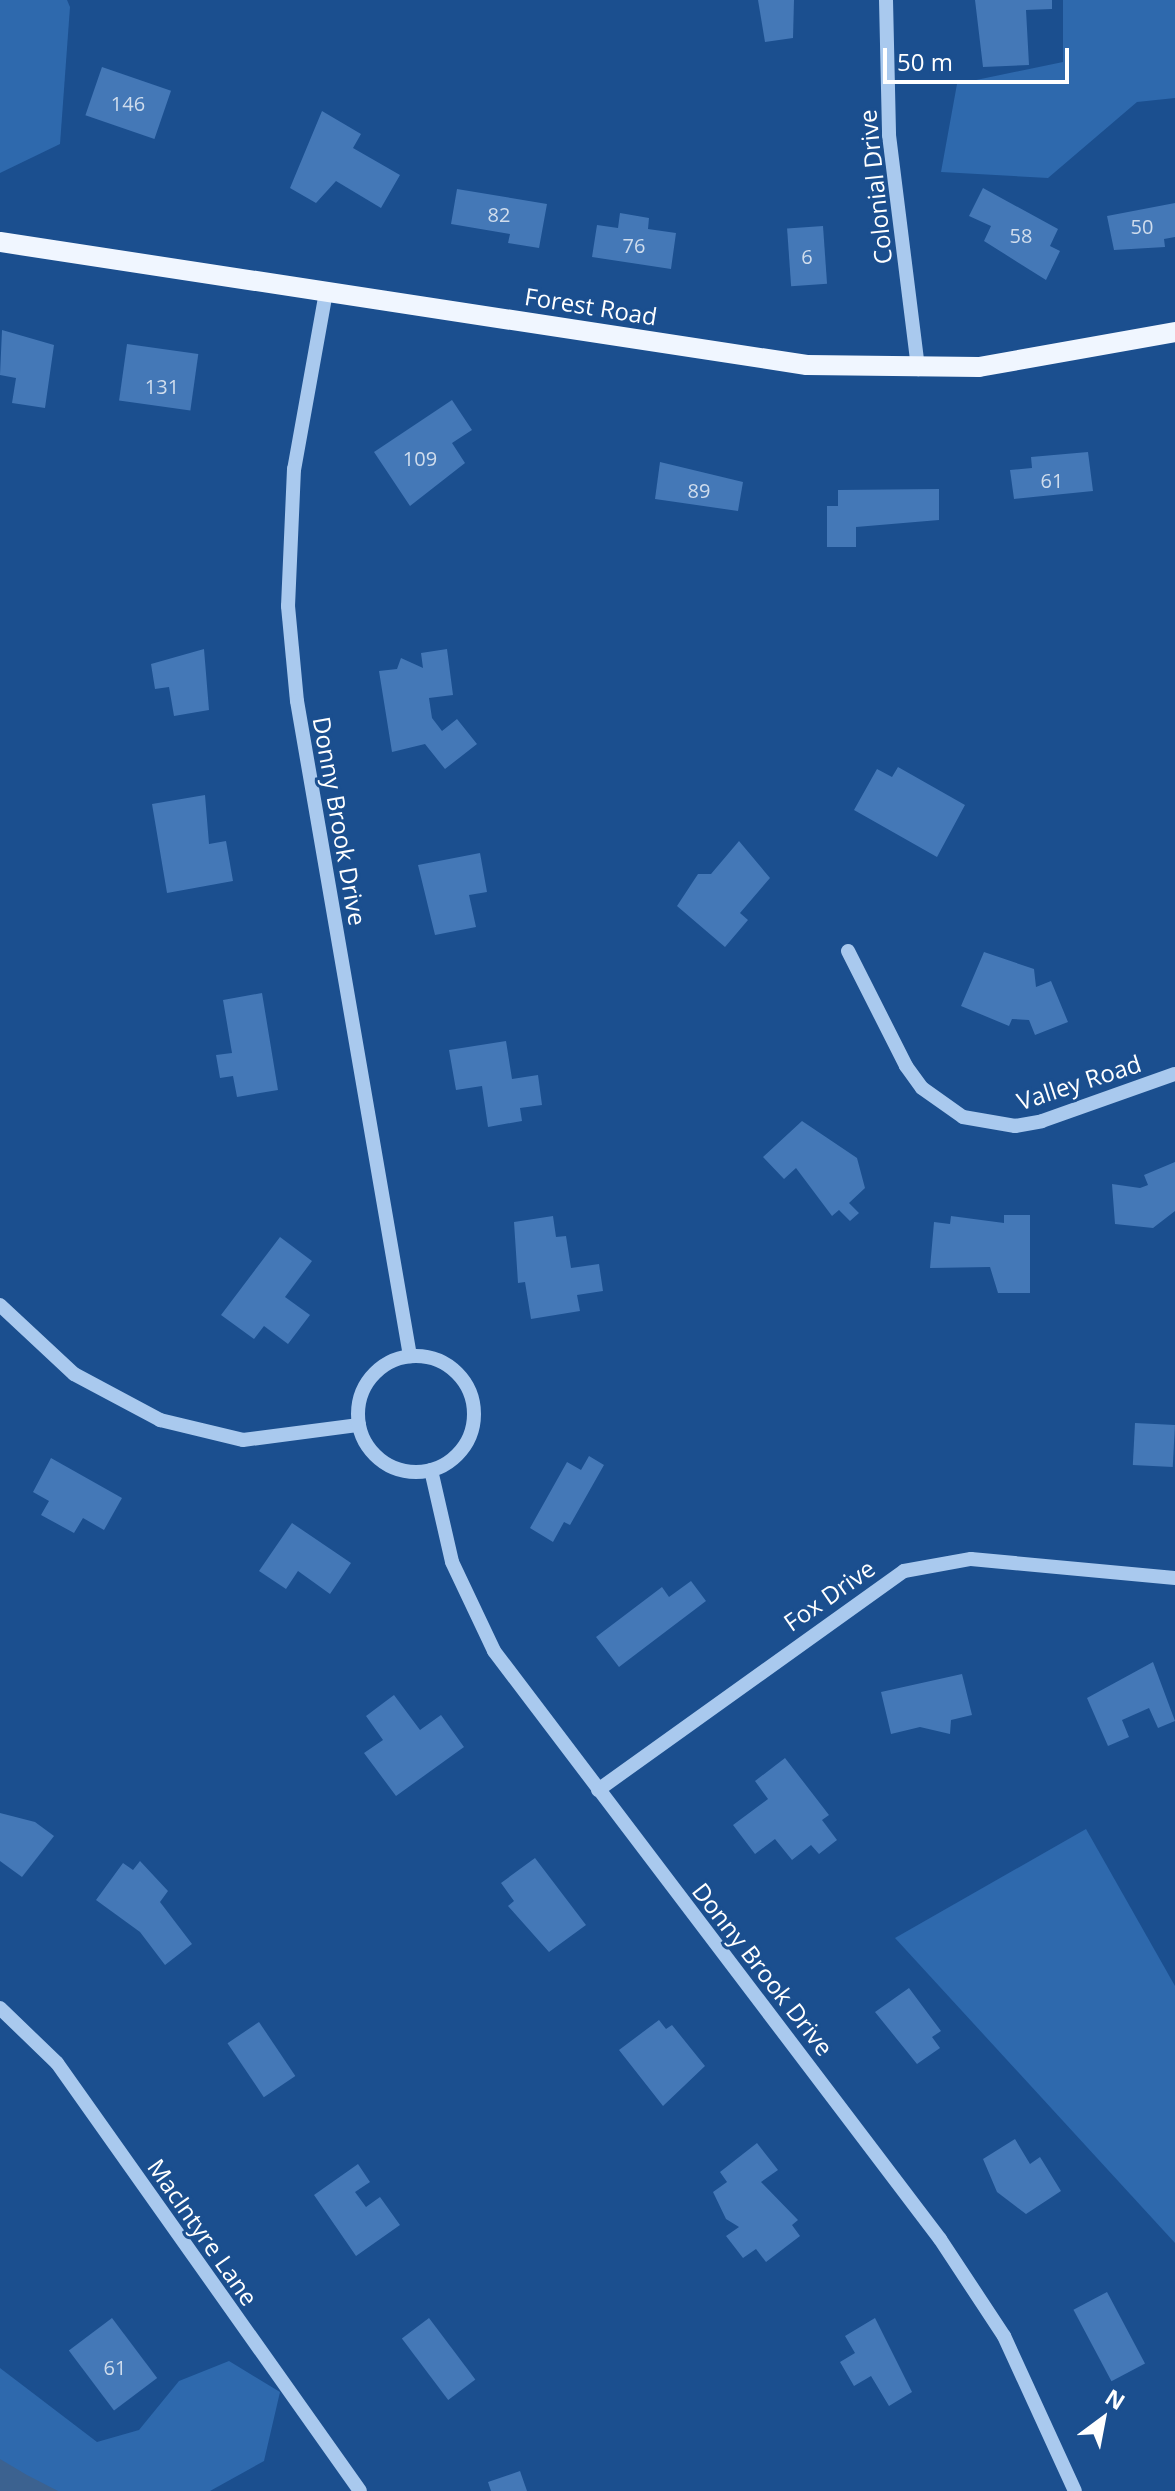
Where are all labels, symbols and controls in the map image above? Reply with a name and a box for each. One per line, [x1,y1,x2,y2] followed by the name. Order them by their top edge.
[887,32,1073,82] scale bar
[897,45,953,78] text: 50 m
[111,91,145,115] house number: 146
[853,108,897,266] street label: Colonial Drive
[488,202,510,226] house number: 82
[1131,214,1153,238] house number: 50
[1010,223,1032,247] house number: 58
[623,233,645,257] house number: 76
[801,244,813,268] house number: 6
[523,281,659,331] street label: Forest Road
[145,374,179,398] house number: 131
[403,446,437,470] house number: 109
[1041,468,1063,492] house number: 61
[688,478,710,502] house number: 89
[307,714,373,928] street label: Donny Brook Drive
[1013,1048,1145,1116] street label: Valley Road
[778,1553,880,1637] street label: Fox Drive
[687,1877,839,2061] street label: Donny Brook Drive
[142,2153,264,2311] street label: MacIntyre Lane
[104,2355,126,2379] house number: 61
[1063,2379,1143,2459] north arrow
[1100,2381,1131,2416] text: N

